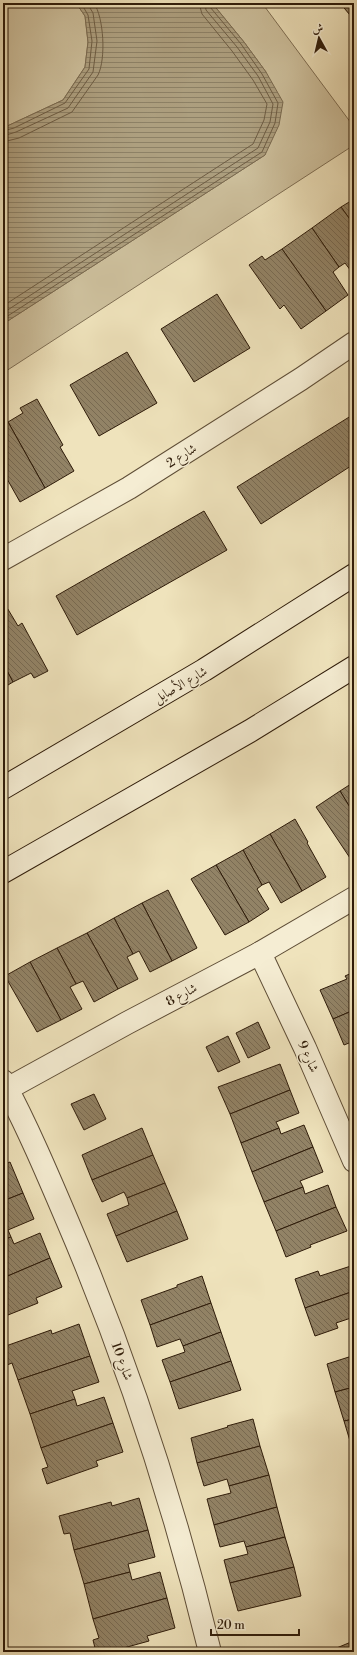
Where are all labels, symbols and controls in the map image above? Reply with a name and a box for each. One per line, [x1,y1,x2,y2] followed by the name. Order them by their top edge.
[299,18,339,58] north arrow
[311,21,324,37] text: ش
[163,440,201,474] street label: شارع 2
[150,662,212,709] street label: شارع الأصايل
[163,980,201,1012] street label: شارع 8
[291,1038,322,1076] street label: شارع 9
[105,1340,136,1383] street label: شارع 10
[211,1611,299,1637] scale bar
[217,1618,245,1633] text: 20 m

